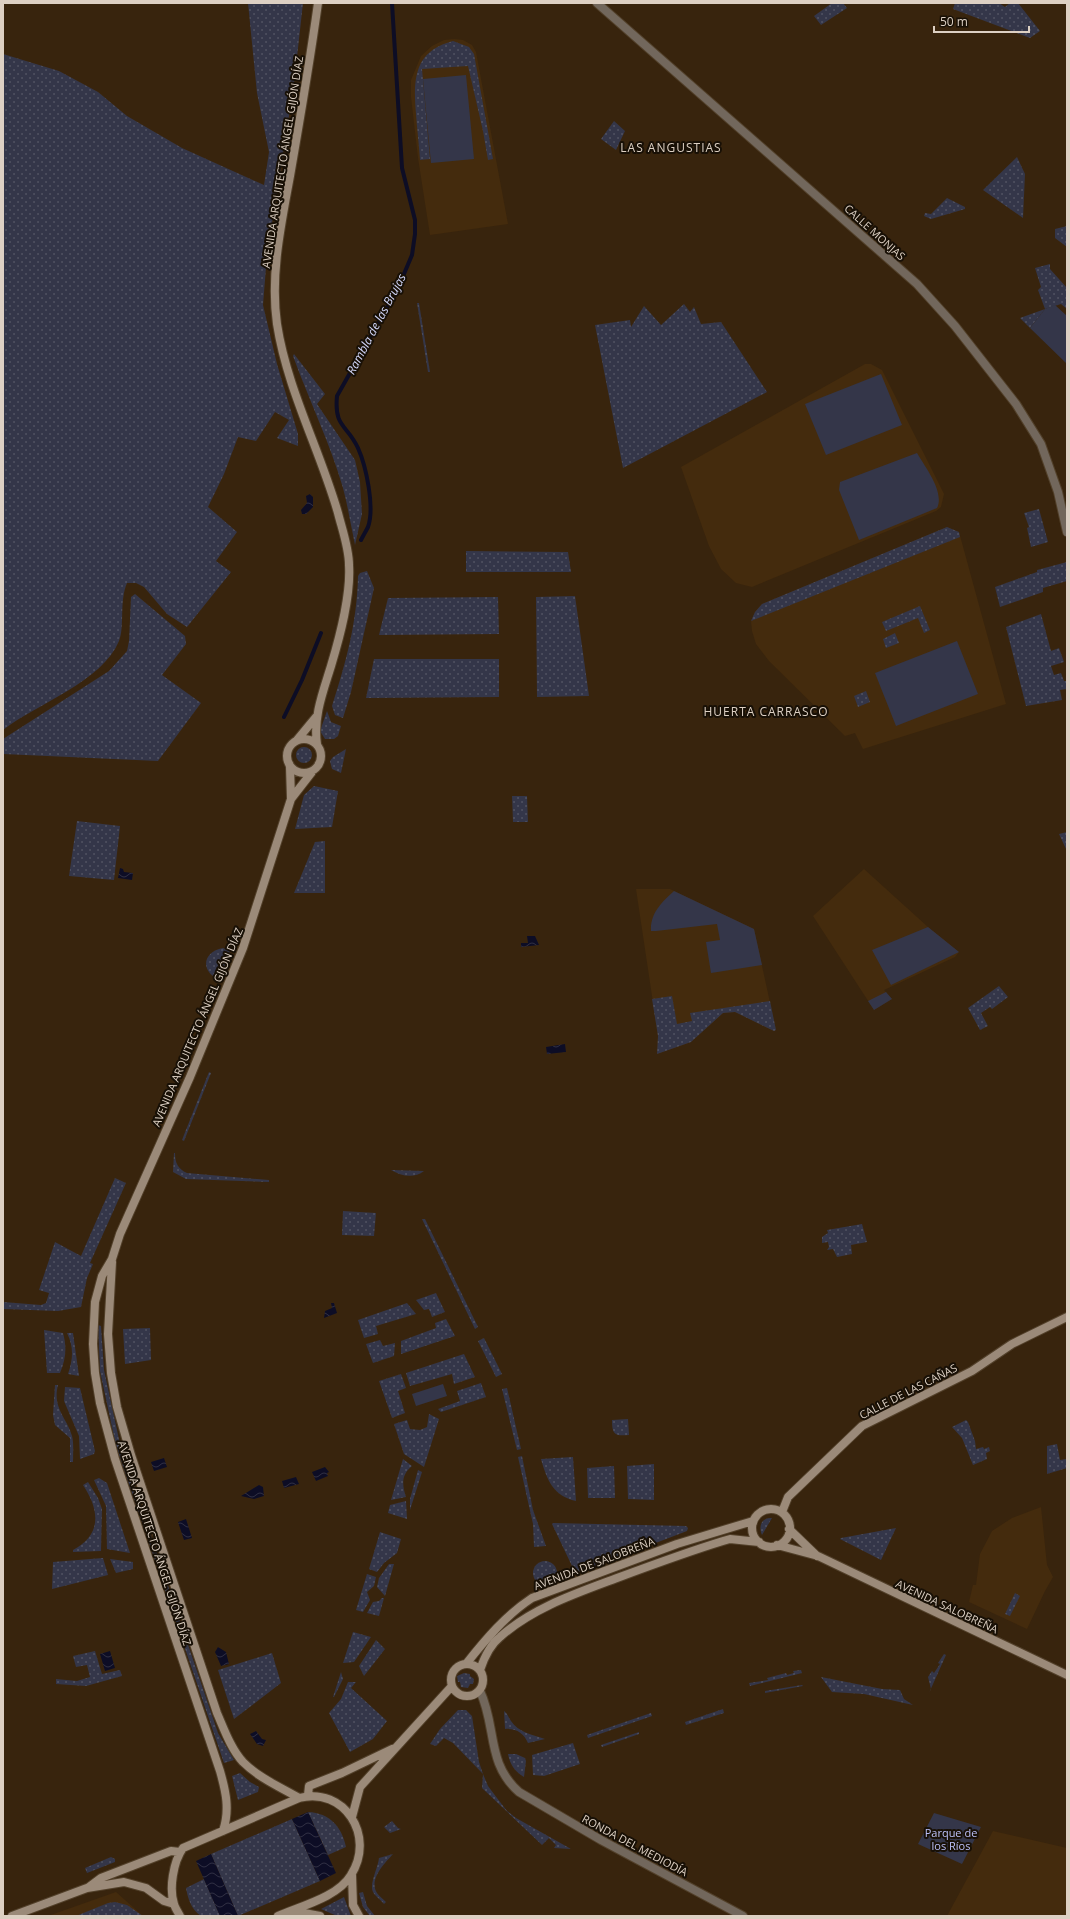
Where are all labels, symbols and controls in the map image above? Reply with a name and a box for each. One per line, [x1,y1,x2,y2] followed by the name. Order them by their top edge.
[934,8,1029,34] scale bar
[940,13,968,30] text: 50 m
[258,55,306,269] street label: AVENIDA ARQUITECTO ÁNGEL GIJÓN DÍAZ
[620,139,722,156] district label: LAS ANGUSTIAS
[841,201,909,263] street label: CALLE MONJAS
[342,271,410,377] water label: Rambla de las Brujas
[703,703,829,720] district label: HUERTA CARRASCO
[148,925,246,1129] street label: AVENIDA ARQUITECTO ÁNGEL GIJÓN DÍAZ
[856,1360,960,1422] street label: CALLE DE LAS CAÑAS
[115,1439,195,1647] street label: AVENIDA ARQUITECTO ÁNGEL GIJÓN DÍAZ
[531,1533,657,1593] street label: AVENIDA DE SALOBREÑA
[893,1576,1001,1636] street label: AVENIDA SALOBREÑA
[579,1811,691,1879] street label: RONDA DEL MEDIODÍA
[925,1825,977,1853] park label: Parque de los Ríos

